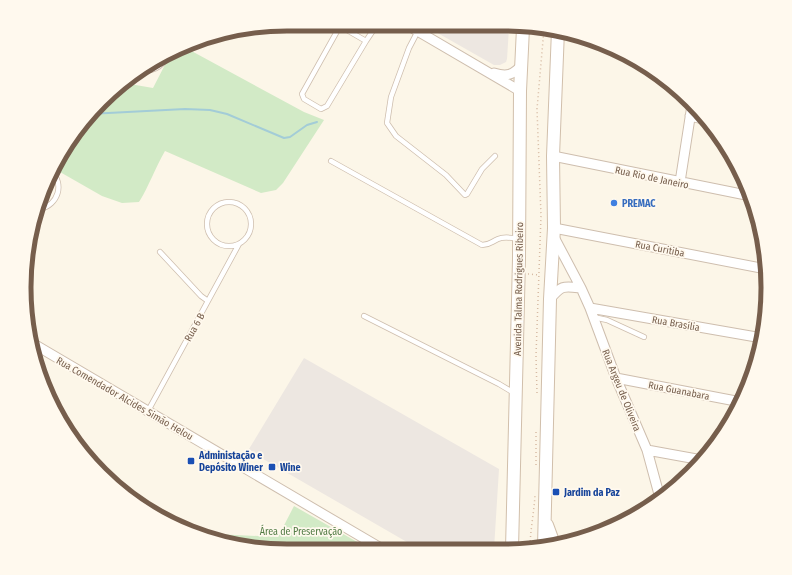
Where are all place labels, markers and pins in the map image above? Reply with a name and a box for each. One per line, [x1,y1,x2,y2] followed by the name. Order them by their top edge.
[609,198,619,208] marker: PREMAC
[622,198,656,210] place label: PREMAC
[198,450,263,474] place label: Administação e Depósito Winer
[186,456,196,466] marker: Administação e Depósito Winer
[267,462,277,472] marker: Wine
[280,462,301,474] place label: Wine
[551,487,561,497] marker: Jardim da Paz
[563,487,620,499] place label: Jardim da Paz

